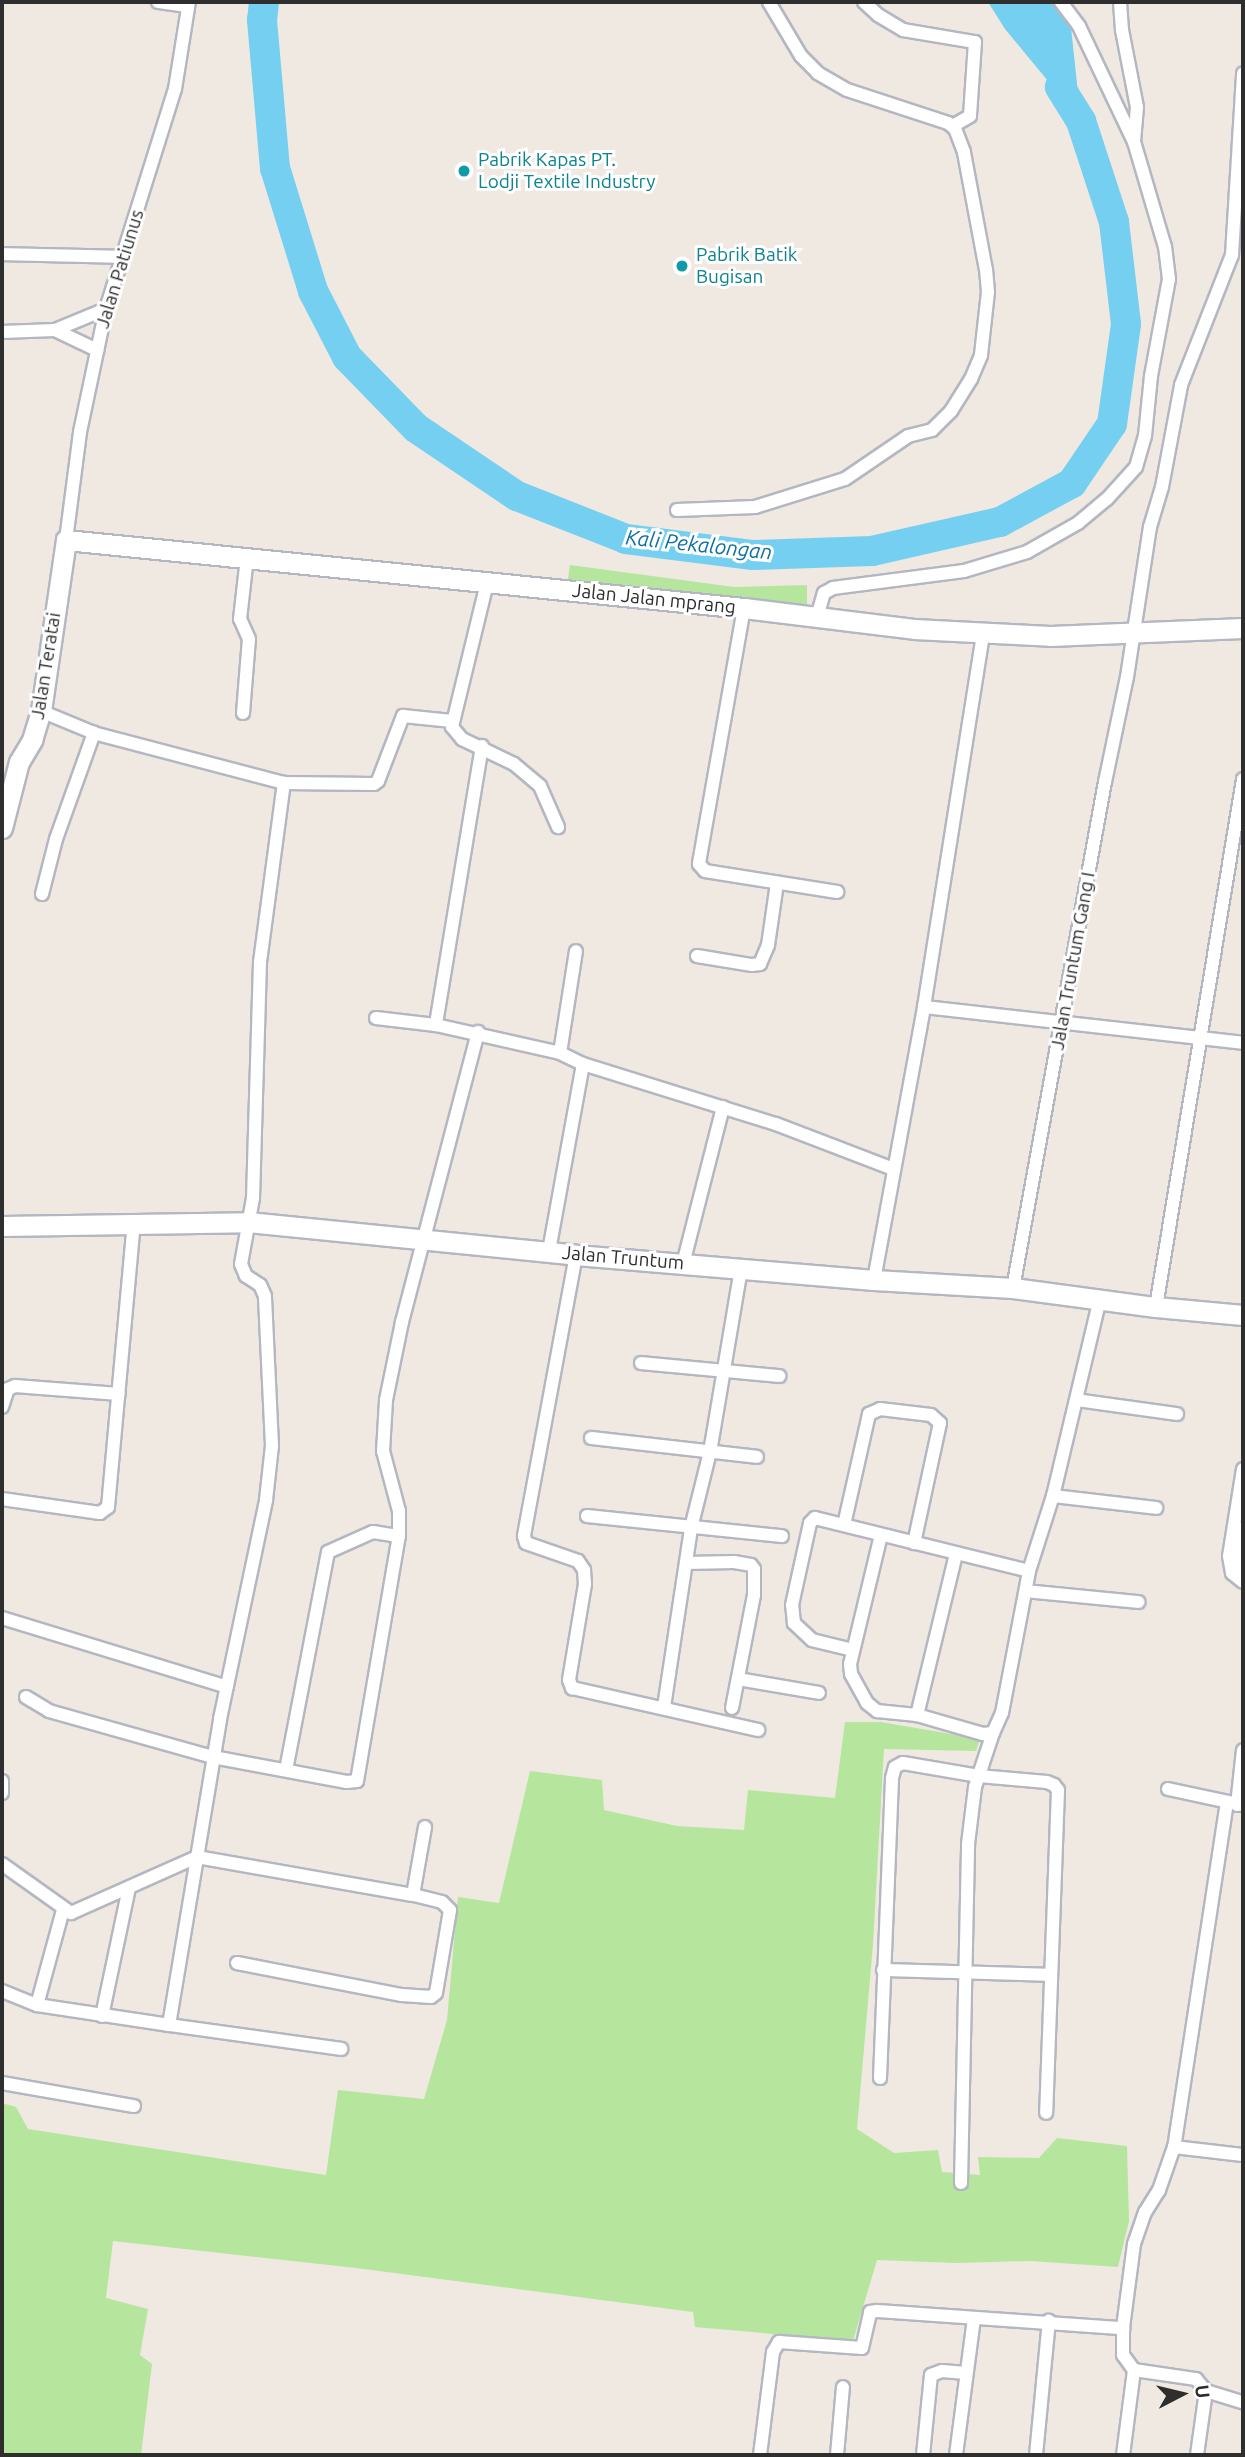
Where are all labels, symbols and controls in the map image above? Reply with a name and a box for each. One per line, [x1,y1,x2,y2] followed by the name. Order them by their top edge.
[478,149,655,193] place label: Pabrik Kapas PT. Lodji Textile Industry
[456,163,472,179] marker: Pabrik Kapas PT. Lodji Textile Industry
[91,207,149,331] street label: Jalan Patiunus
[696,244,797,288] place label: Pabrik Batik Bugisan
[674,258,690,274] marker: Pabrik Batik Bugisan
[624,524,774,564] water label: Kali Pekalongan
[571,579,737,619] street label: Jalan Jalan mprang
[26,611,66,721] street label: Jalan Teratai
[1046,870,1100,1052] street label: Jalan Truntum Gang I
[561,1241,685,1275] street label: Jalan Truntum
[1147,2359,1217,2429] north arrow
[1191,2383,1215,2399] text: U

